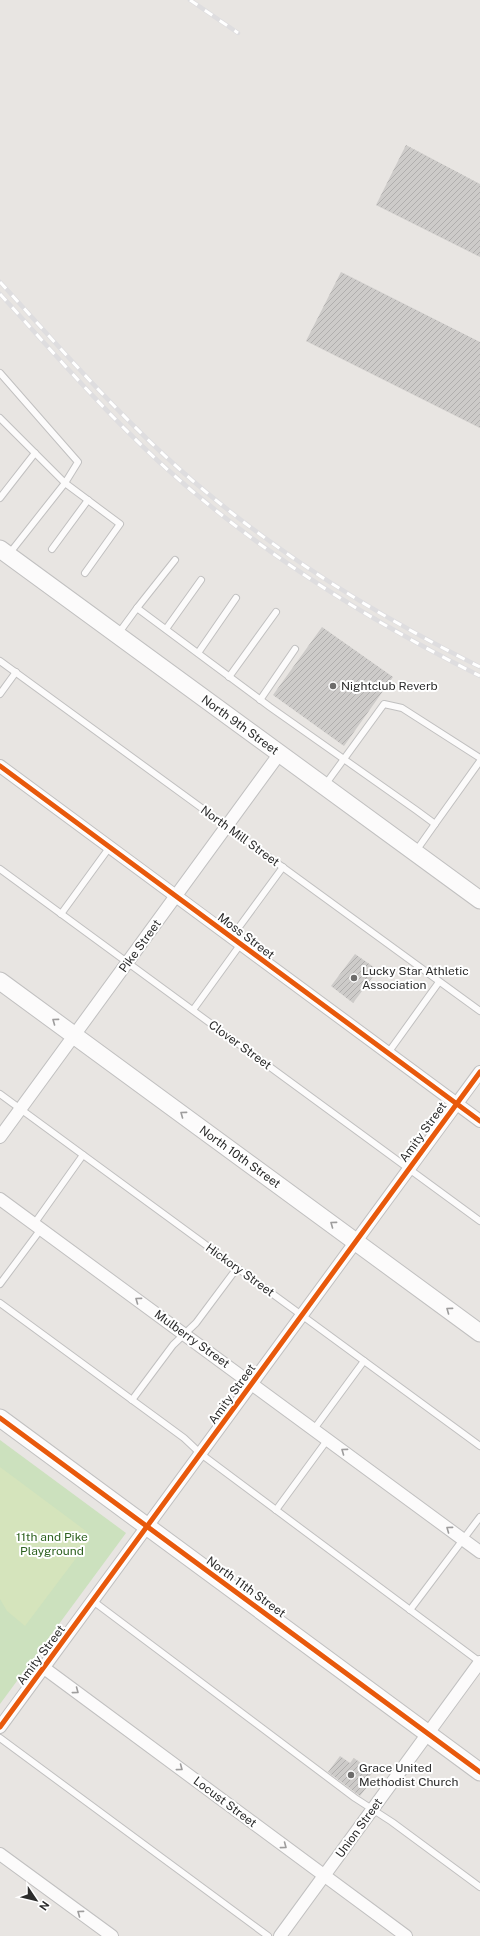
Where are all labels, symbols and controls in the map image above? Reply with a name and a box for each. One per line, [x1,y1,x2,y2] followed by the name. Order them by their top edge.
[341,679,438,693] place label: Nightclub Reverb
[328,681,338,691] marker: Nightclub Reverb
[199,692,282,758] street label: North 9th Street
[198,803,282,869] street label: North Mill Street
[215,910,277,962] street label: Moss Street
[116,917,164,975] street label: Pike Street
[362,964,469,992] place label: Lucky Star Athletic Association
[349,973,359,983] marker: Lucky Star Athletic Association
[206,1018,274,1073] street label: Clover Street
[53,1019,60,1026] one-way arrow
[397,1099,450,1165] street label: Amity Street
[180,1112,187,1119] one-way arrow
[197,1123,283,1191] street label: North 10th Street
[330,1222,337,1229] one-way arrow
[203,1241,277,1300] street label: Hickory Street
[135,1298,142,1305] one-way arrow
[152,1307,232,1371] street label: Mulberry Street
[446,1308,453,1315] one-way arrow
[206,1361,259,1427] street label: Amity Street
[341,1449,348,1456] one-way arrow
[446,1526,453,1533] one-way arrow
[16,1530,88,1558] park label: 11th and Pike Playground
[204,1554,288,1621] street label: North 11th Street
[14,1622,68,1688] street label: Amity Street
[71,1686,78,1693] one-way arrow
[359,1761,458,1789] place label: Grace United Methodist Church
[176,1764,183,1771] one-way arrow
[346,1770,356,1780] marker: Grace United Methodist Church
[191,1774,260,1831] street label: Locust Street
[333,1795,385,1860] street label: Union Street
[280,1841,287,1848] one-way arrow
[16,1880,56,1920] north arrow
[37,1899,52,1913] text: N
[78,1911,85,1918] one-way arrow

